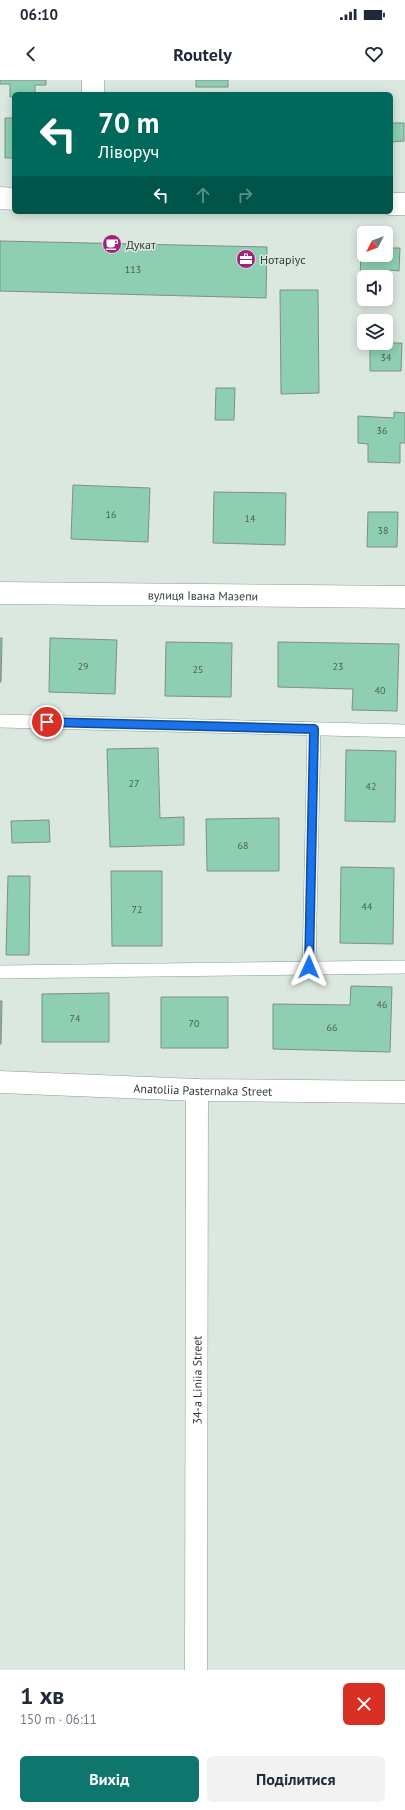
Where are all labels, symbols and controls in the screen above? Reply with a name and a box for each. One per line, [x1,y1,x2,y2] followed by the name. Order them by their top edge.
[20,5,58,24] text: 06:10
[20,43,42,65] icon: back
[173,43,232,66] text: Routely
[363,43,385,65] icon: heart
[98,104,159,141] text: 70 m
[32,108,84,160] icon: left
[98,140,159,163] text: Ліворуч
[150,184,172,206] icon: left
[192,184,214,206] icon: ahead
[234,184,256,206] icon: right
[357,226,393,262] north arrow
[357,226,393,350] map controls
[101,233,123,255] cafe icon: Дукат
[126,237,156,252] place label: Дукат
[235,248,257,270] office icon: Нотаріус
[260,252,306,267] place label: Нотаріус
[125,263,141,276] house number: 113
[357,270,393,306] button: sound
[357,314,393,350] button: layers
[381,351,392,364] house number: 34
[377,424,387,437] house number: 36
[106,508,116,521] house number: 16
[245,512,256,525] house number: 14
[378,524,388,537] house number: 38
[148,587,258,603] street label: вулиця Івана Мазепи
[78,660,88,673] house number: 29
[333,660,343,673] house number: 23
[193,663,203,676] house number: 25
[375,684,386,697] house number: 40
[30,705,64,739] pin
[36,711,58,733] icon: arrive
[129,777,139,790] house number: 27
[366,780,376,793] house number: 42
[238,839,248,852] house number: 68
[362,900,373,913] house number: 44
[132,903,142,916] house number: 72
[288,946,330,988] position arrow
[377,998,387,1011] house number: 46
[70,1012,81,1025] house number: 74
[189,1017,200,1030] house number: 70
[327,1021,337,1034] house number: 66
[133,1080,272,1098] street label: Anatoliia Pasternaka Street
[189,1336,204,1424] street label: 34-a Liniia Street
[20,1680,64,1711] text: 1 хв
[343,1683,385,1725] button: close
[20,1711,97,1728] text: 150 m · 06:11
[20,1756,199,1802] button: Вихід
[207,1756,385,1802] button: Поділитися

